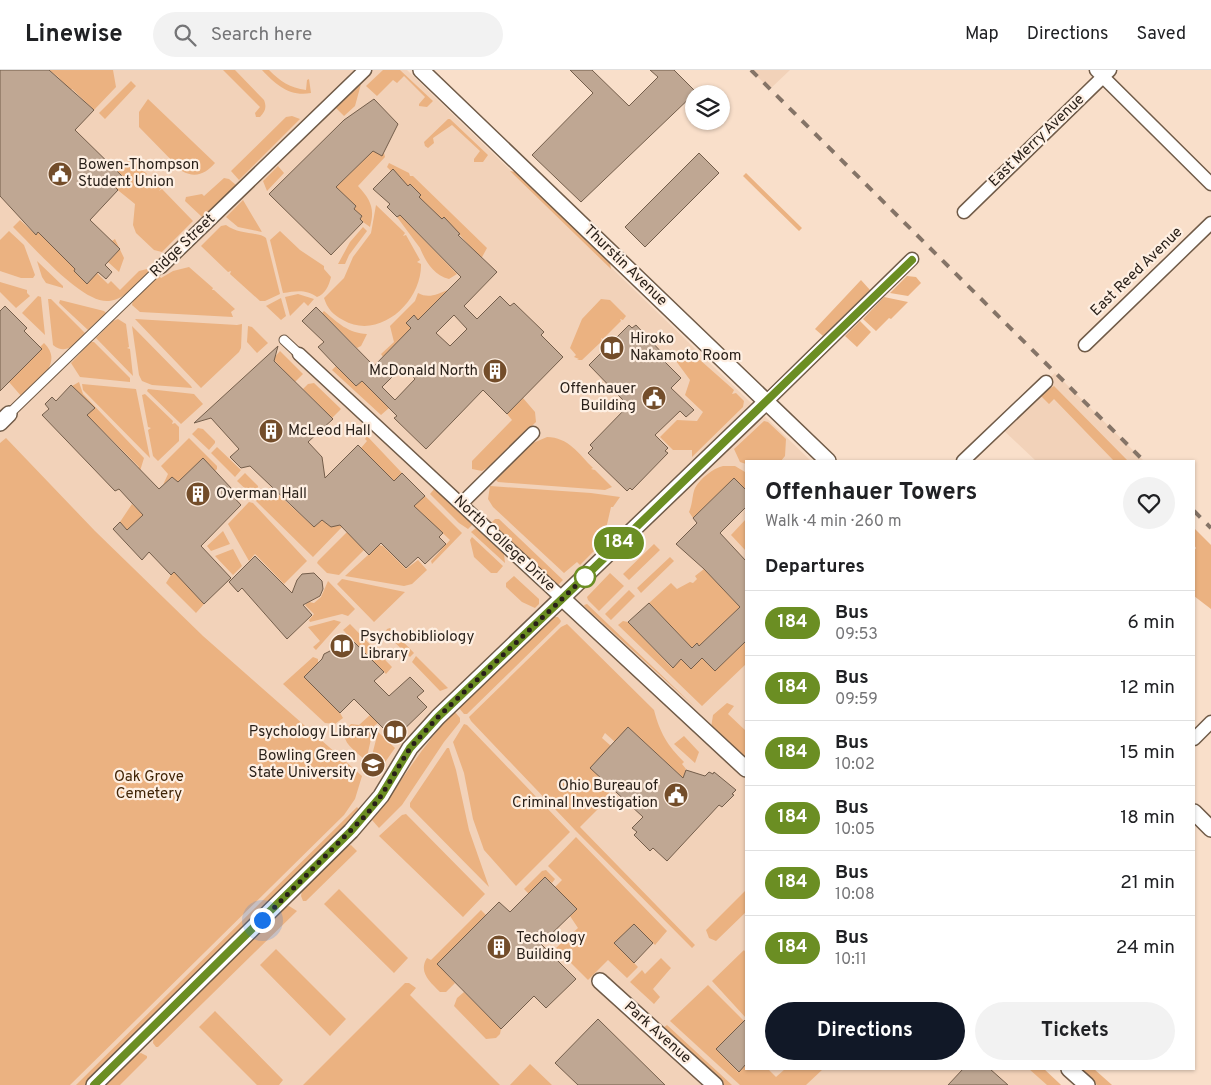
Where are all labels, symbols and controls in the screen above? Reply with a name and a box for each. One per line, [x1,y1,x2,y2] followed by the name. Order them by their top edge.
[153,12,503,57] search box
[25,20,123,50] text: Linewise
[171,21,199,49] icon: search
[211,23,312,47] text: Search here
[965,23,999,46] text: Map
[1027,23,1109,46] text: Directions
[1137,23,1186,46] text: Saved
[685,85,730,130] map controls
[685,85,730,130] button: layers
[985,90,1089,192] street label: East Merry Avenue
[78,156,199,192] place label: Bowen-Thompson Student Union
[47,161,73,187] public building icon: Bowen-Thompson Student Union
[146,210,220,282] street label: Ridge Street
[579,221,671,311] street label: Thurstin Avenue
[1087,223,1187,321] street label: East Reed Avenue
[630,330,742,366] place label: Hiroko Nakamoto Room
[599,335,625,361] library icon: Hiroko Nakamoto Room
[482,358,508,384] building icon: McDonald North
[369,362,478,381] place label: McDonald North
[559,380,636,416] place label: Offenhauer Building
[641,385,667,411] public building icon: Offenhauer Building
[258,418,284,444] building icon: McLeod Hall
[288,422,371,441] place label: McLeod Hall
[1123,477,1175,529] button: heart
[765,478,977,508] text: Offenhauer Towers
[185,481,211,507] building icon: Overman Hall
[216,485,307,504] place label: Overman Hall
[449,492,559,596] street label: North College Drive
[765,512,901,532] text: Walk · 4 min · 260 m
[590,527,648,559] line badge: 184
[604,531,634,554] text: 184
[765,555,865,579] text: Departures
[574,566,596,588] unlabelled marker
[835,601,869,625] text: Bus
[777,611,808,634] text: 184
[1128,611,1175,635] text: 6 min
[835,625,878,645] text: 09:53
[360,628,474,664] place label: Psychobibliology Library
[329,633,355,659] library icon: Psychobibliology Library
[835,666,869,690] text: Bus
[777,676,808,699] text: 184
[1120,676,1175,700] text: 12 min
[835,690,878,710] text: 09:59
[382,719,408,745] library icon: Psychology Library
[249,723,378,742] place label: Psychology Library
[835,731,869,755] text: Bus
[777,741,808,764] text: 184
[1120,741,1175,765] text: 15 min
[249,747,356,783] place label: Bowling Green State University
[360,752,386,778] school or university icon: Bowling Green State University
[835,755,875,775] text: 10:02
[114,768,184,804] park label: Oak Grove Cemetery
[512,777,658,813] place label: Ohio Bureau of Criminal Investigation
[663,782,689,808] public building icon: Ohio Bureau of Criminal Investigation
[835,796,869,820] text: Bus
[777,806,808,829] text: 184
[1120,806,1175,830] text: 18 min
[835,820,875,840] text: 10:05
[835,861,869,885] text: Bus
[777,871,808,894] text: 184
[1120,871,1175,895] text: 21 min
[835,885,875,905] text: 10:08
[250,908,275,933] your location
[835,926,869,950] text: Bus
[516,929,585,965] place label: Techology Building
[486,934,512,960] building icon: Techology Building
[777,936,808,959] text: 184
[1116,936,1175,960] text: 24 min
[835,950,867,970] text: 10:11
[619,998,695,1068] street label: Park Avenue
[765,1002,965,1060] button: Directions
[975,1002,1175,1060] button: Tickets

